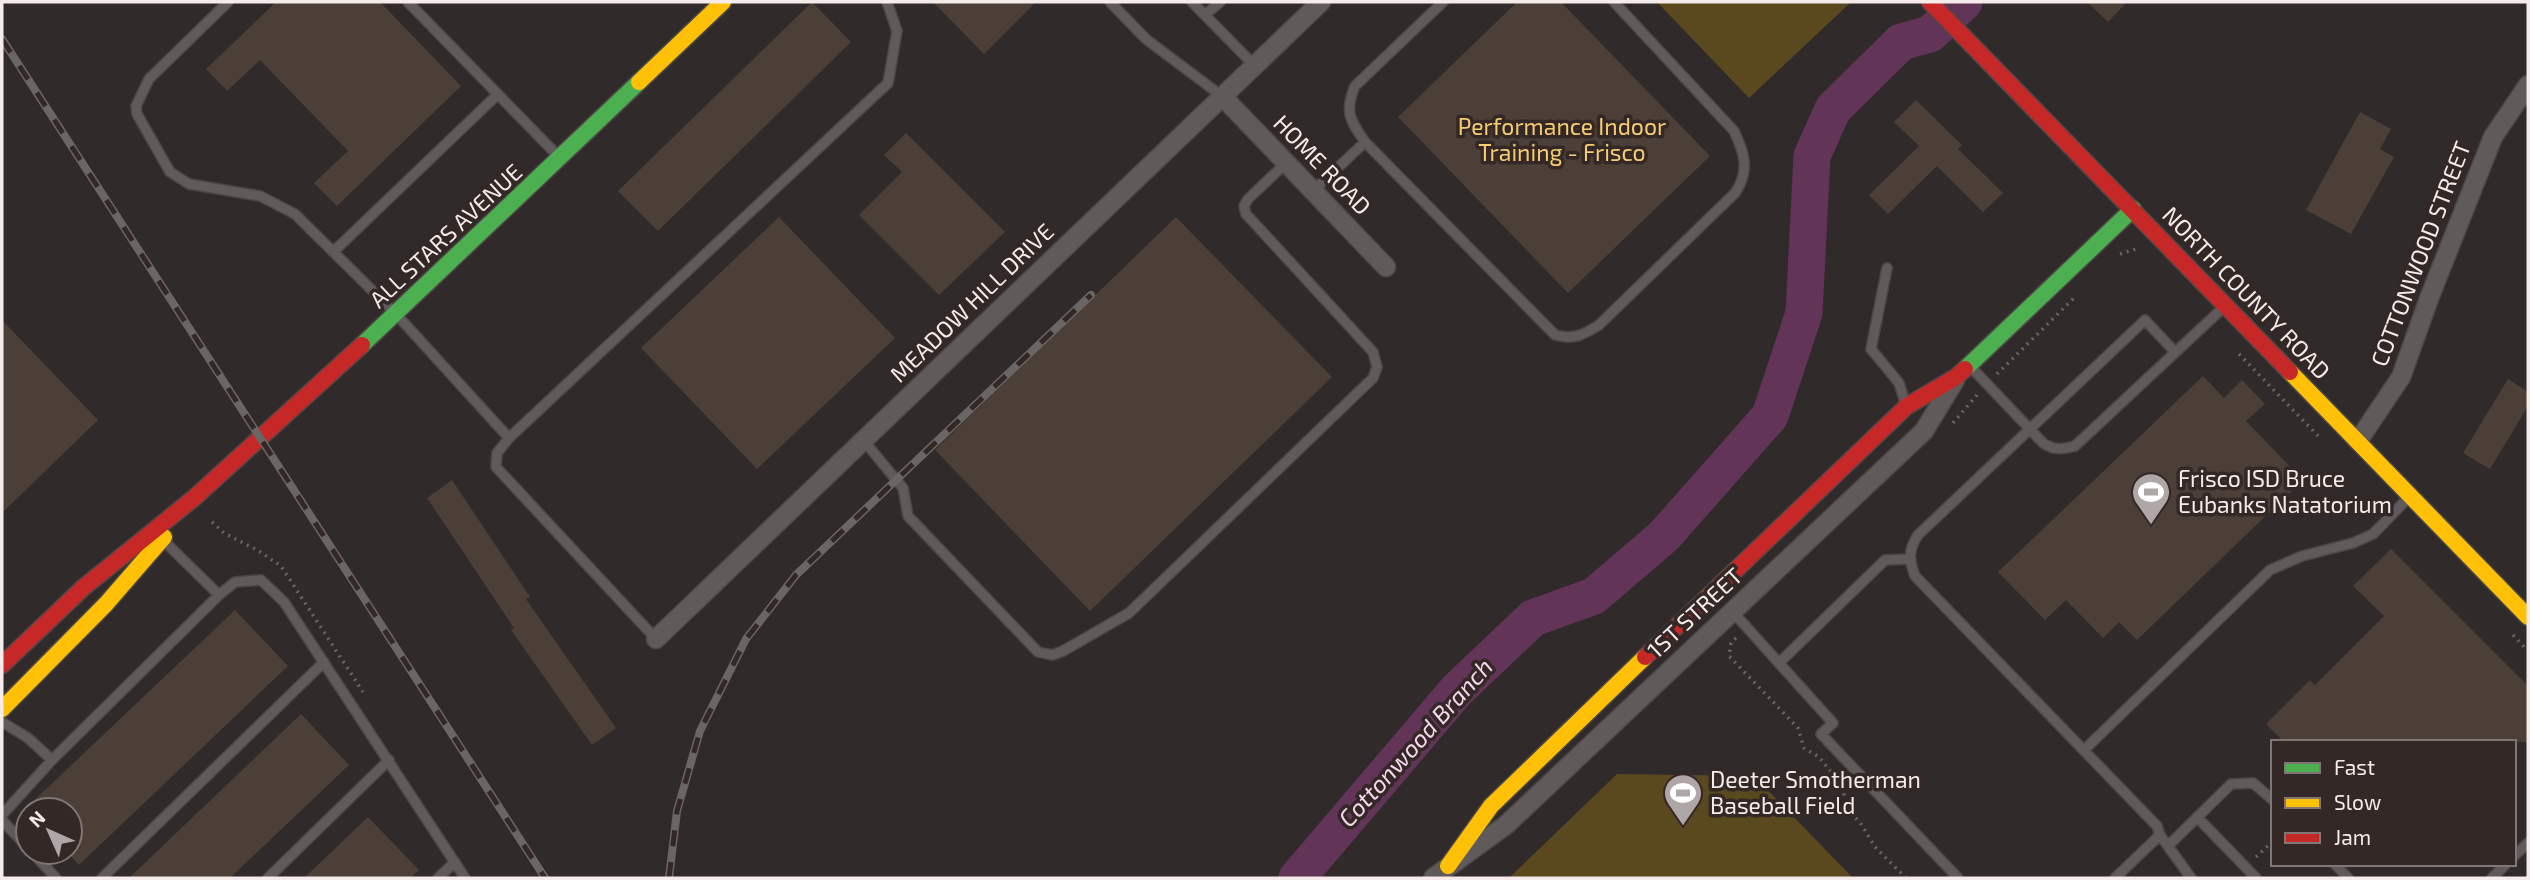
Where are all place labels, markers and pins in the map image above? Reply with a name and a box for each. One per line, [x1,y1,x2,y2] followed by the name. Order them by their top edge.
[2178,464,2392,518] place label: Frisco ISD Bruce Eubanks Natatorium
[2130,471,2172,526] sports icon: Frisco ISD Bruce Eubanks Natatorium
[1710,765,1921,819] place label: Deeter Smotherman Baseball Field
[1662,772,1704,827] sports icon: Deeter Smotherman Baseball Field

